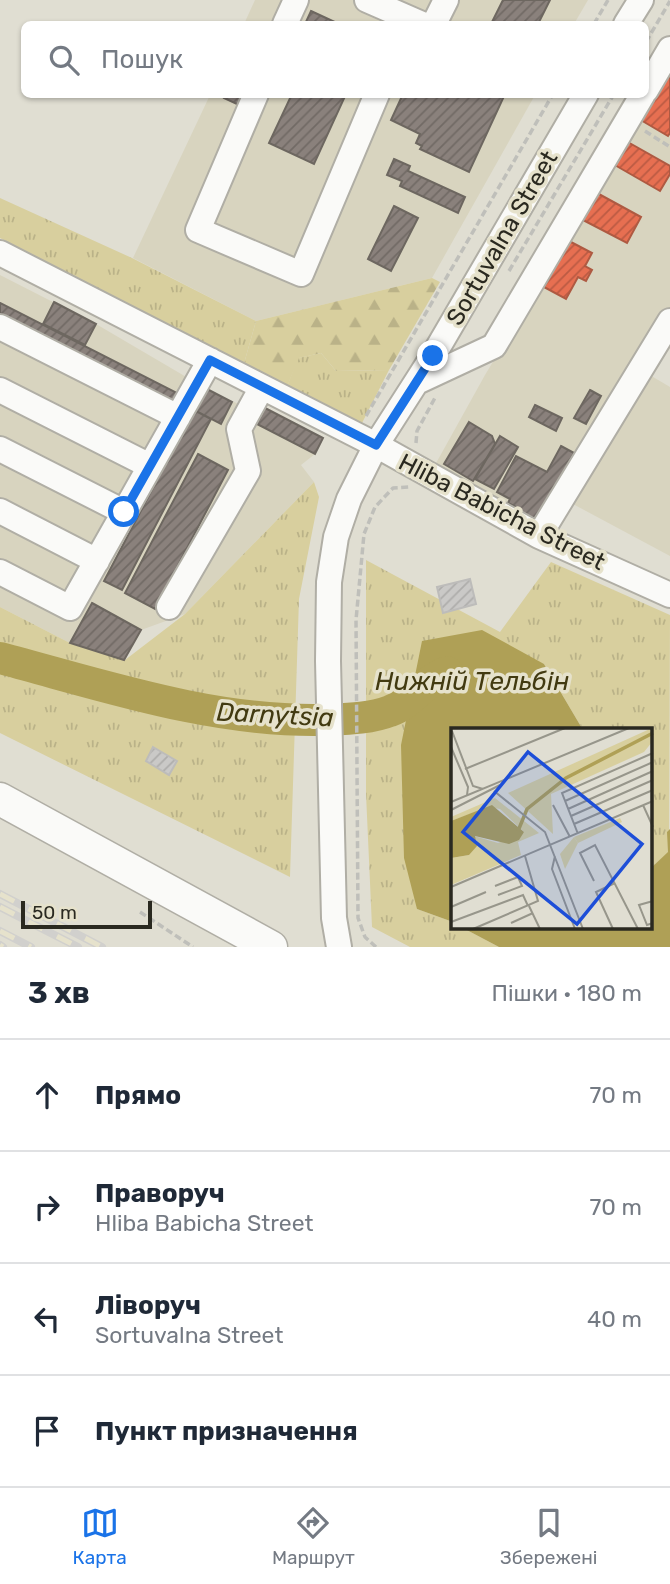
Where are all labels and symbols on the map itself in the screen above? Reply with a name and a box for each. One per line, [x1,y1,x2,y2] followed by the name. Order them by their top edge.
[441,146,563,330] street label: Sortuvalna Street
[417,340,448,371] route end
[394,448,610,576] street label: Hliba Babicha Street
[108,496,139,527] route start
[375,666,569,697] water label: Нижній Тельбін
[216,696,334,734] water label: Darnytsia
[451,728,652,930] inset map
[21,898,152,930] scale bar

